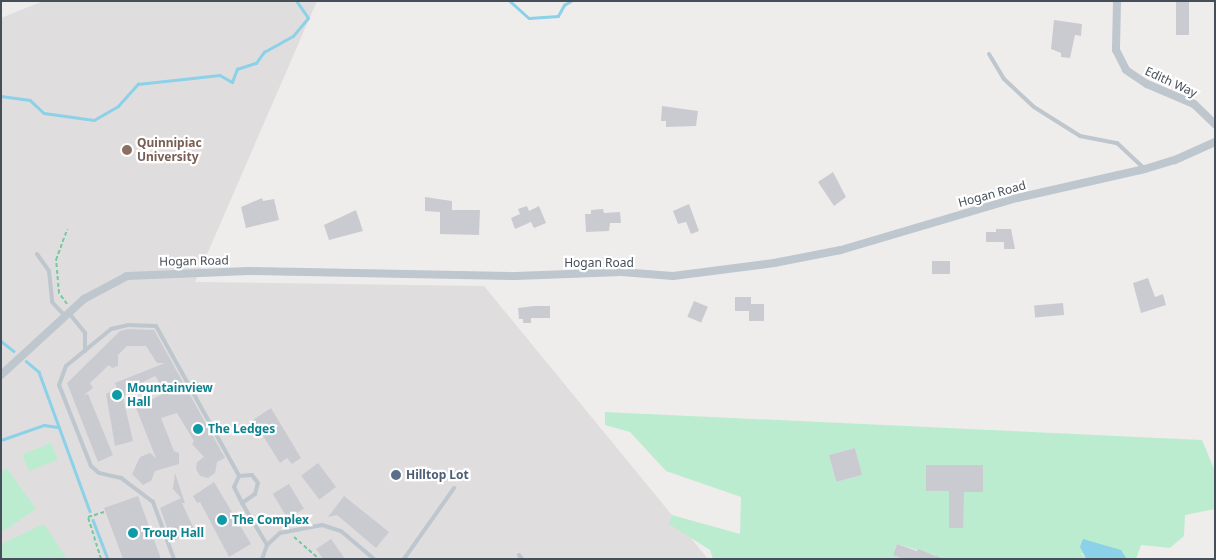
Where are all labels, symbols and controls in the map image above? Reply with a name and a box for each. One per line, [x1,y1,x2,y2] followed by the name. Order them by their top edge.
[1143,64,1199,100] street label: Edith Way
[137,136,202,164] place label: Quinnipiac University
[121,144,133,156] marker: Quinnipiac University
[957,178,1027,210] street label: Hogan Road
[159,253,229,269] street label: Hogan Road
[564,256,634,270] street label: Hogan Road
[127,381,213,409] place label: Mountainview Hall
[111,389,123,401] marker: Mountainview Hall
[208,422,275,436] place label: The Ledges
[192,423,204,435] marker: The Ledges
[406,468,469,482] place label: Hilltop Lot
[390,469,402,481] marker: Hilltop Lot
[232,513,309,527] place label: The Complex
[216,514,228,526] marker: The Complex
[143,526,204,540] place label: Troup Hall
[127,527,139,539] marker: Troup Hall

